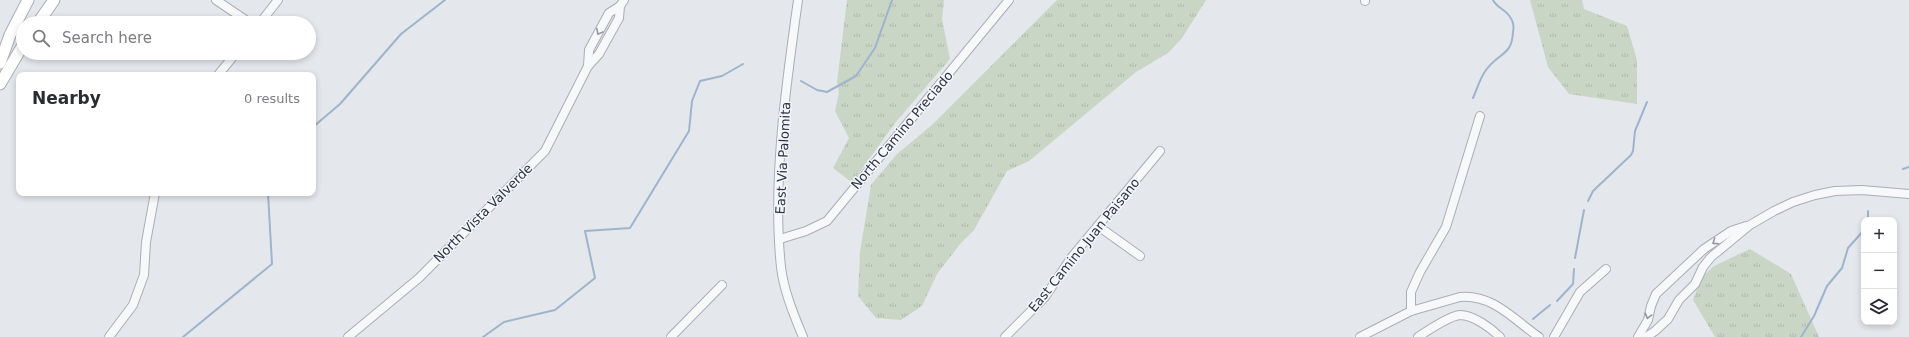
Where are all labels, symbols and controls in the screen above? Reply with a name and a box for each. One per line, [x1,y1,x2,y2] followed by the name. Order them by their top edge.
[16,16,316,60] search box
[30,27,52,49] icon: search
[596,28,603,35] one-way arrow
[62,29,152,47] text: Search here
[848,68,956,192] street label: North Camino Preciado
[32,88,101,108] text: Nearby
[244,91,300,106] text: 0 results
[773,101,793,215] street label: East Via Palomita
[431,161,535,265] street label: North Vista Valverde
[1025,175,1143,315] street label: East Camino Juan Paisano
[1861,217,1897,325] map controls
[1861,217,1897,253] button: +
[1713,237,1720,244] one-way arrow
[1861,253,1897,289] button: −
[1861,289,1897,325] button: layers
[1644,312,1653,319] one-way arrow

